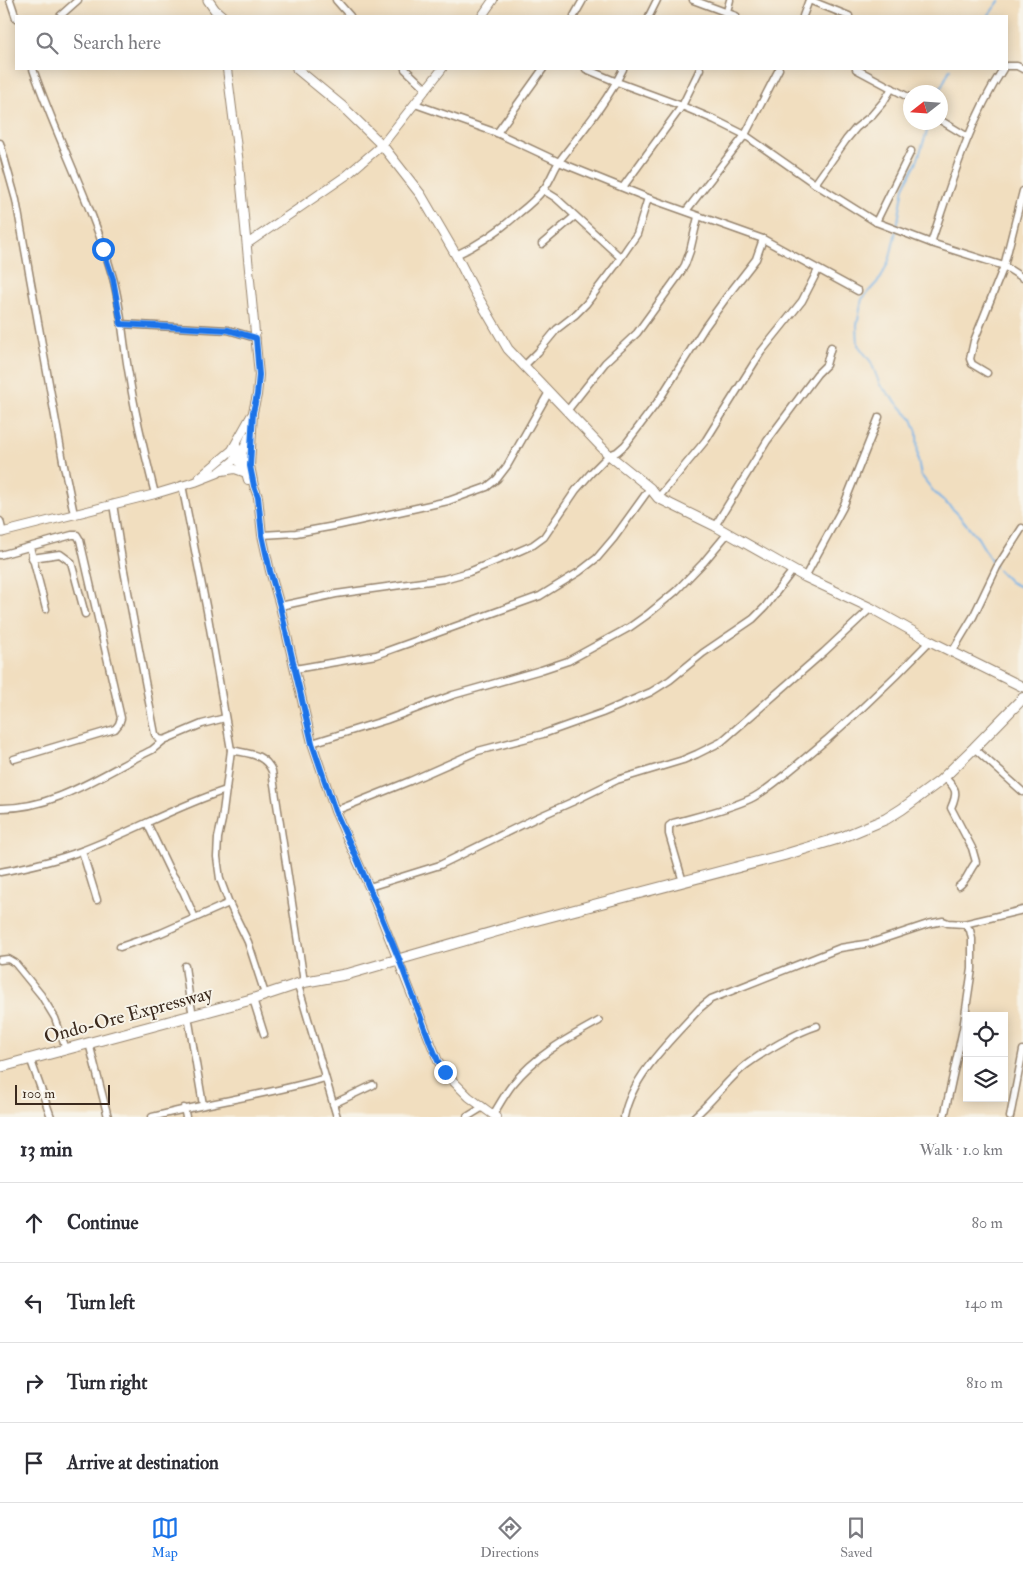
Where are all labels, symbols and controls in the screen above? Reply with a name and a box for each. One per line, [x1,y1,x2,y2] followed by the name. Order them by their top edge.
[15,15,1008,70] search box
[33,29,61,57] icon: search
[73,31,161,55] text: Search here
[903,85,948,130] north arrow
[92,238,115,261] route start
[41,981,216,1050] street label: Ondo-Ore Expressway
[963,1012,1008,1102] map controls
[963,1012,1008,1057] button: locate
[963,1057,1008,1102] button: layers
[434,1061,457,1084] route end
[15,1082,110,1105] scale bar
[22,1085,55,1102] text: 100 m
[20,1136,73,1163] text: 13 min
[919,1140,1003,1160] text: Walk · 1.0 km
[20,1209,48,1237] icon: ahead
[67,1211,138,1235] text: Continue
[972,1213,1003,1233] text: 80 m
[20,1289,48,1317] icon: left
[67,1291,135,1315] text: Turn left
[965,1293,1003,1313] text: 140 m
[20,1369,48,1397] icon: right
[67,1371,147,1395] text: Turn right
[966,1373,1003,1393] text: 810 m
[20,1449,48,1477] icon: arrive
[67,1451,219,1475] text: Arrive at destination
[151,1514,179,1561] tab: Map
[480,1514,539,1561] tab: Directions
[840,1514,872,1561] tab: Saved

